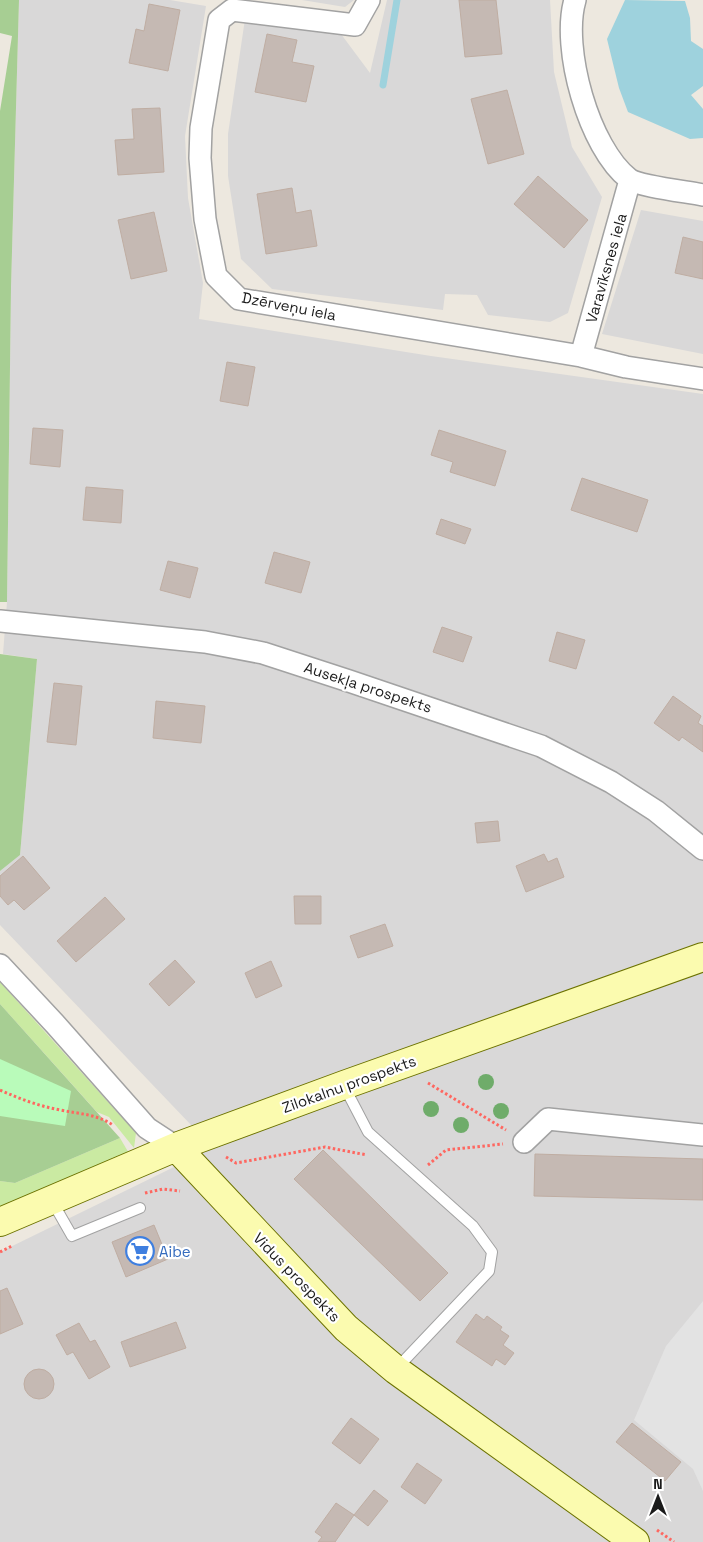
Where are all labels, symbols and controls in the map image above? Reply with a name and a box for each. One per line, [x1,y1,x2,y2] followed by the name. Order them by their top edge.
[581,210,631,325] street label: Varavīksnes iela
[240,288,338,325] street label: Dzērveņu iela
[302,657,434,717] street label: Ausekļa prospekts
[279,1051,419,1117] street label: Zilokalnu prospekts
[249,1228,345,1326] street label: Vidus prospekts
[125,1236,155,1266] supermarket icon: Aibe
[159,1242,191,1261] place label: Aibe
[633,1472,683,1522] north arrow
[653,1475,663,1493] text: N

